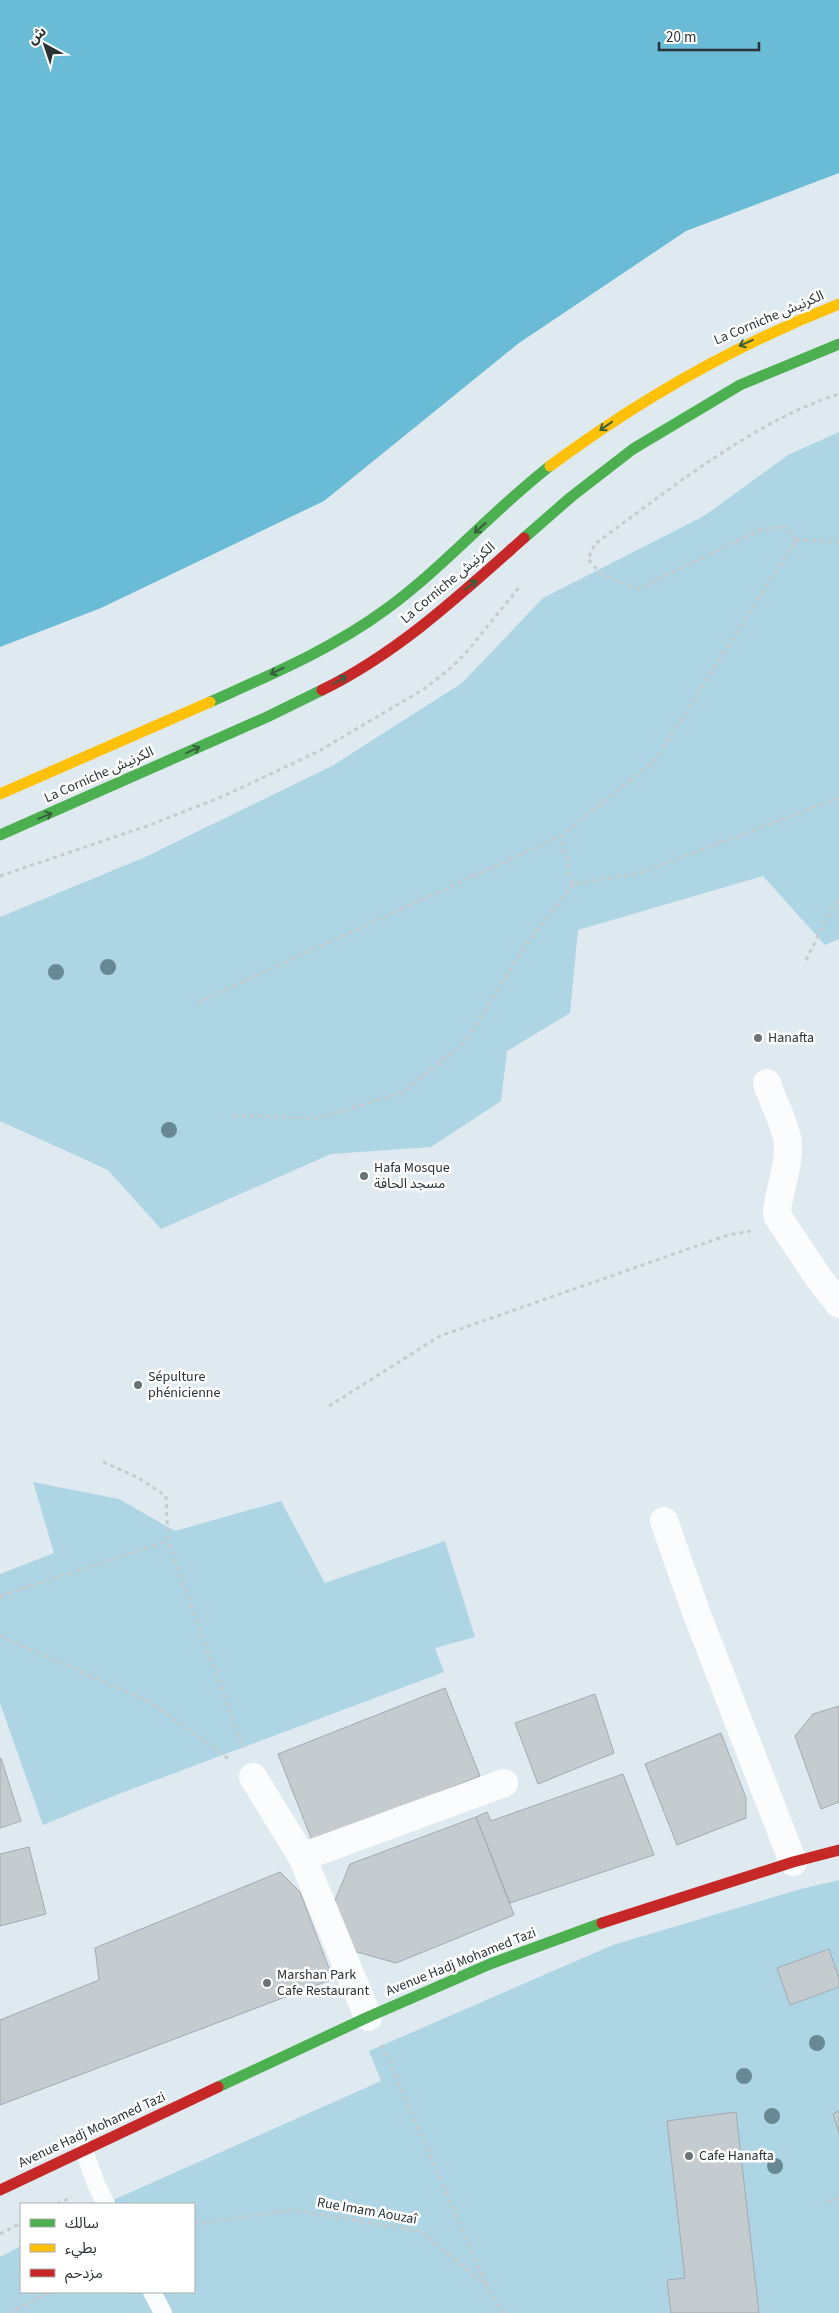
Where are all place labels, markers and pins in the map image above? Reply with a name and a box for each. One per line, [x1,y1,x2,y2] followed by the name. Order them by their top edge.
[768,1028,814,1048] place label: Hanafta
[752,1032,764,1044] marker: Hanafta
[374,1158,450,1194] place label: Hafa Mosque مسجد الحافة
[358,1170,370,1182] marker: Hafa Mosque مسجد الحافة
[148,1367,221,1403] place label: Sépulture phénicienne
[132,1379,144,1391] marker: Sépulture phénicienne
[277,1965,369,2001] place label: Marshan Park Cafe Restaurant
[261,1977,273,1989] marker: Marshan Park Cafe Restaurant
[699,2146,774,2166] place label: Cafe Hanafta
[683,2150,695,2162] marker: Cafe Hanafta

